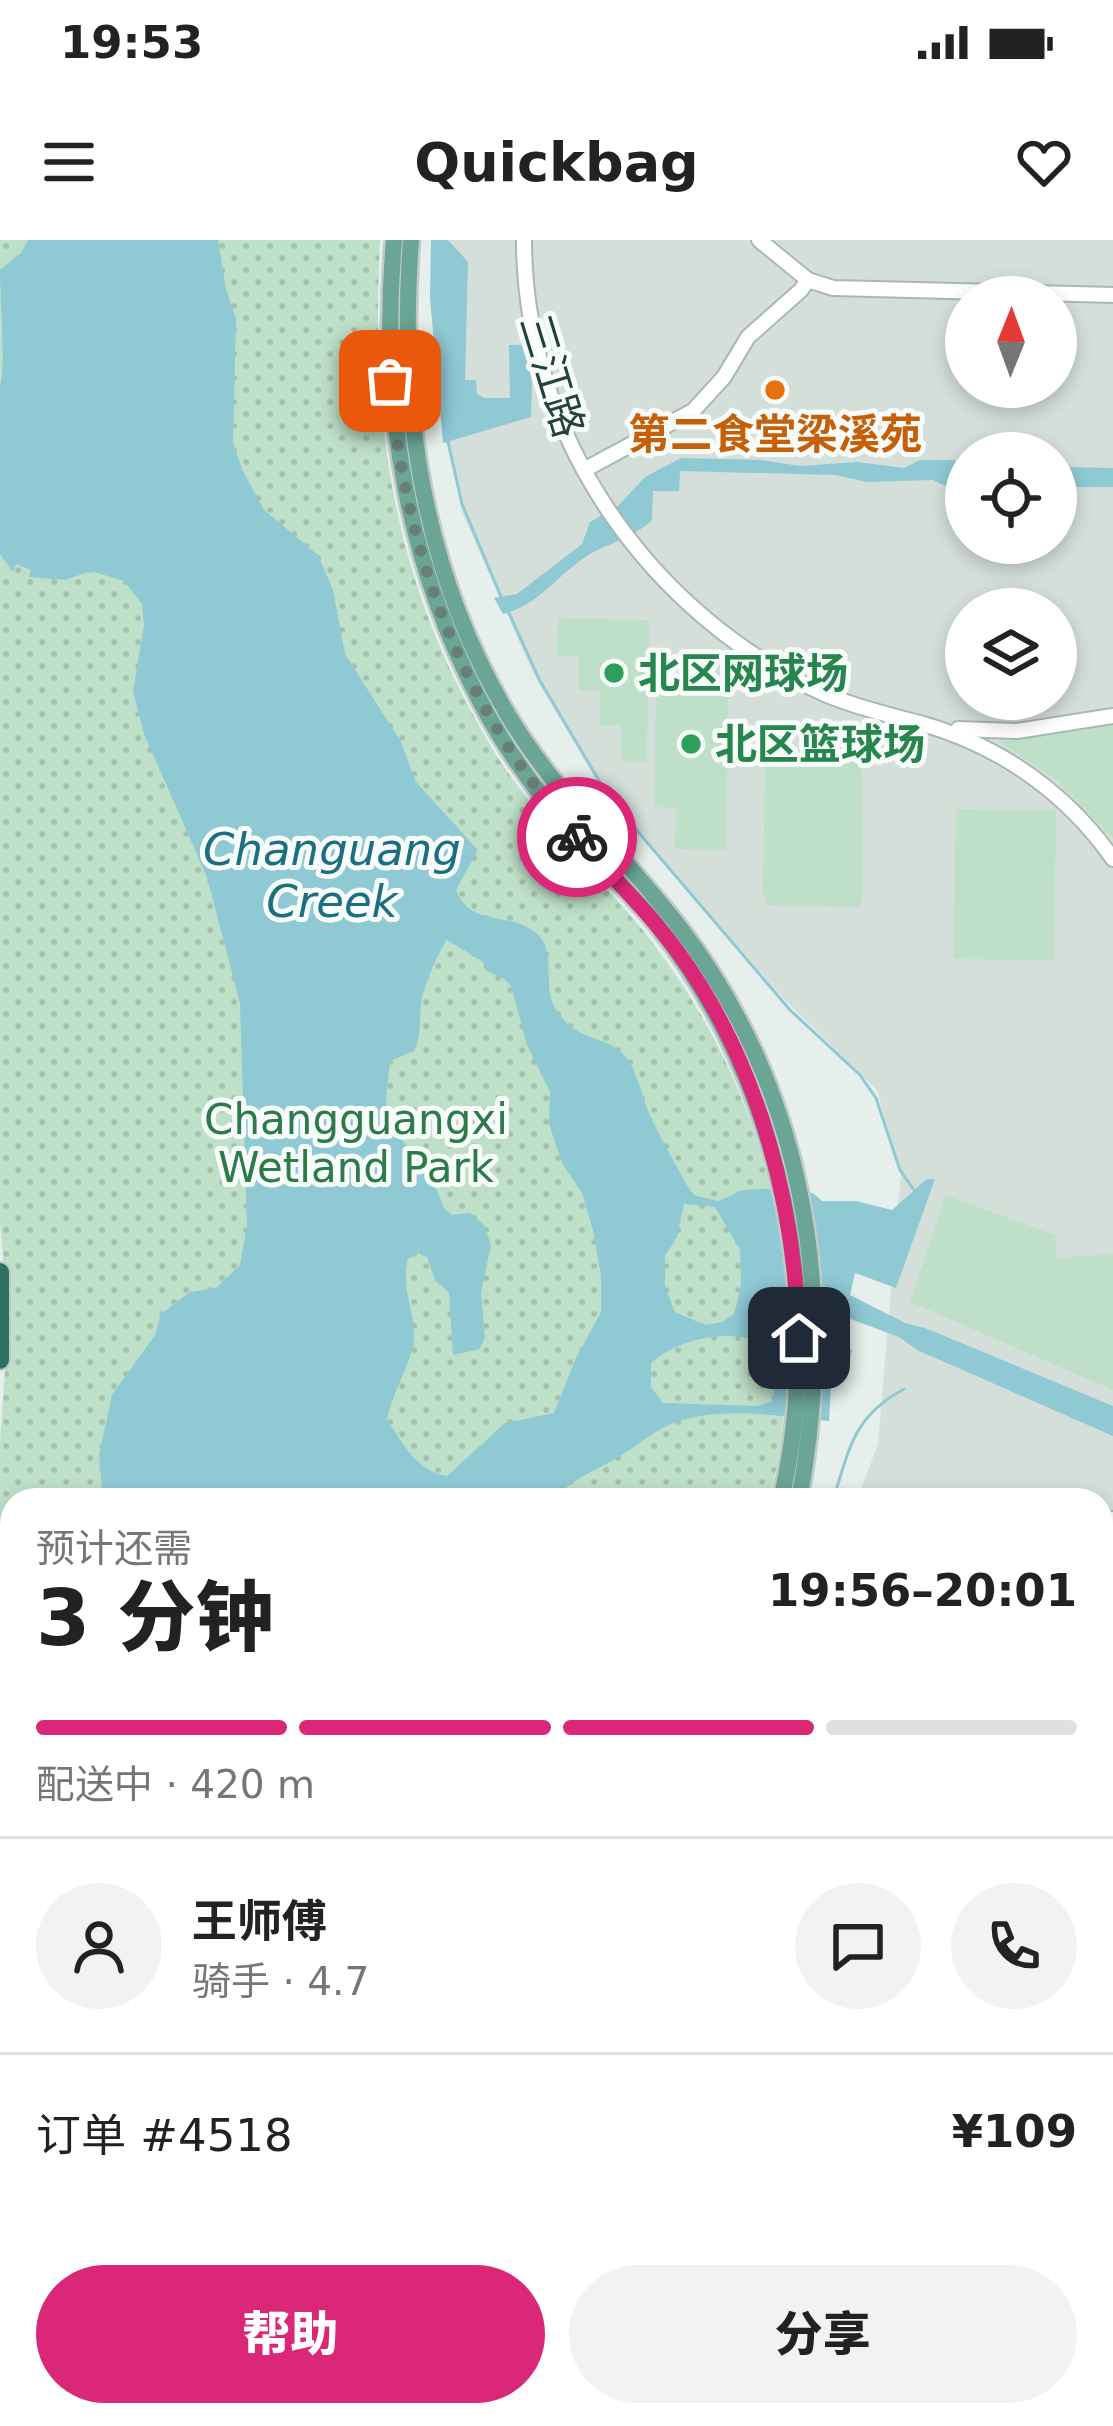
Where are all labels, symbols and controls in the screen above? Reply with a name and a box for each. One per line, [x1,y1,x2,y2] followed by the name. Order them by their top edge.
[60,16,203,69] text: 19:53
[36,129,102,195] icon: menu
[1011,129,1077,195] icon: heart
[414,131,699,194] text: Quickbag
[945,276,1077,408] north arrow
[945,276,1077,720] map controls
[510,309,594,443] street label: 三江路
[339,330,441,432] pin
[357,348,423,414] icon: bag
[762,377,788,403] marker: 第二食堂梁溪苑
[628,410,922,459] place label: 第二食堂梁溪苑
[945,432,1077,564] button: locate
[945,588,1077,720] button: layers
[638,649,848,698] place label: 北区网球场
[601,660,627,686] marker: 北区网球场
[715,720,925,769] place label: 北区篮球场
[678,731,704,757] marker: 北区篮球场
[517,777,637,897] courier
[544,804,610,870] icon: bike
[203,823,461,928] water label: Changuang Creek
[204,1095,508,1192] park label: Changguangxi Wetland Park
[748,1287,850,1389] pin
[766,1305,832,1371] icon: home
[36,1526,192,1571] text: 预计还需
[768,1564,1077,1617] text: 19:56–20:01
[36,1573,273,1663] text: 3 分钟
[36,1762,315,1807] text: 配送中 · 420 m
[36,1883,162,2009] button: person
[795,1883,921,2009] button: chat
[951,1883,1077,2009] button: phone
[192,1895,327,1948] text: 王师傅
[192,1959,369,2004] text: 骑手 · 4.7
[952,2105,1077,2158] text: ¥109
[36,2109,293,2162] text: 订单 #4518
[36,2265,545,2403] button: 帮助
[569,2265,1077,2403] button: 分享

